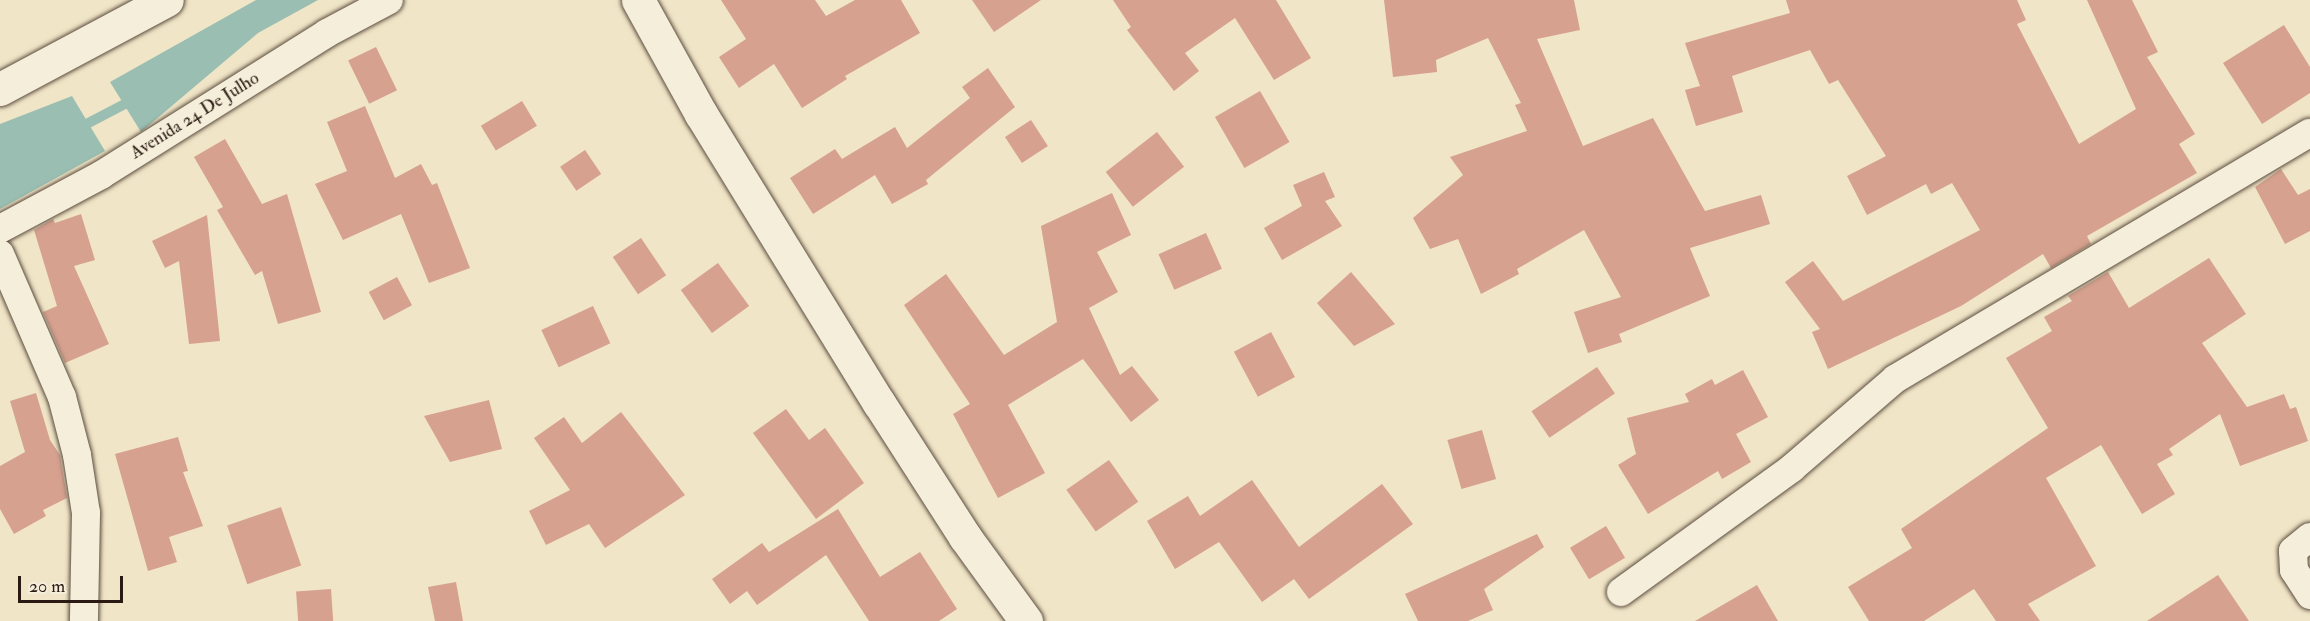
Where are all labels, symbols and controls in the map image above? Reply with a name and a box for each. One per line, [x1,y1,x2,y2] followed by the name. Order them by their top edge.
[127,68,263,164] street label: Avenida 24 De Julho
[21,564,126,602] scale bar
[29,575,65,598] text: 20 m

